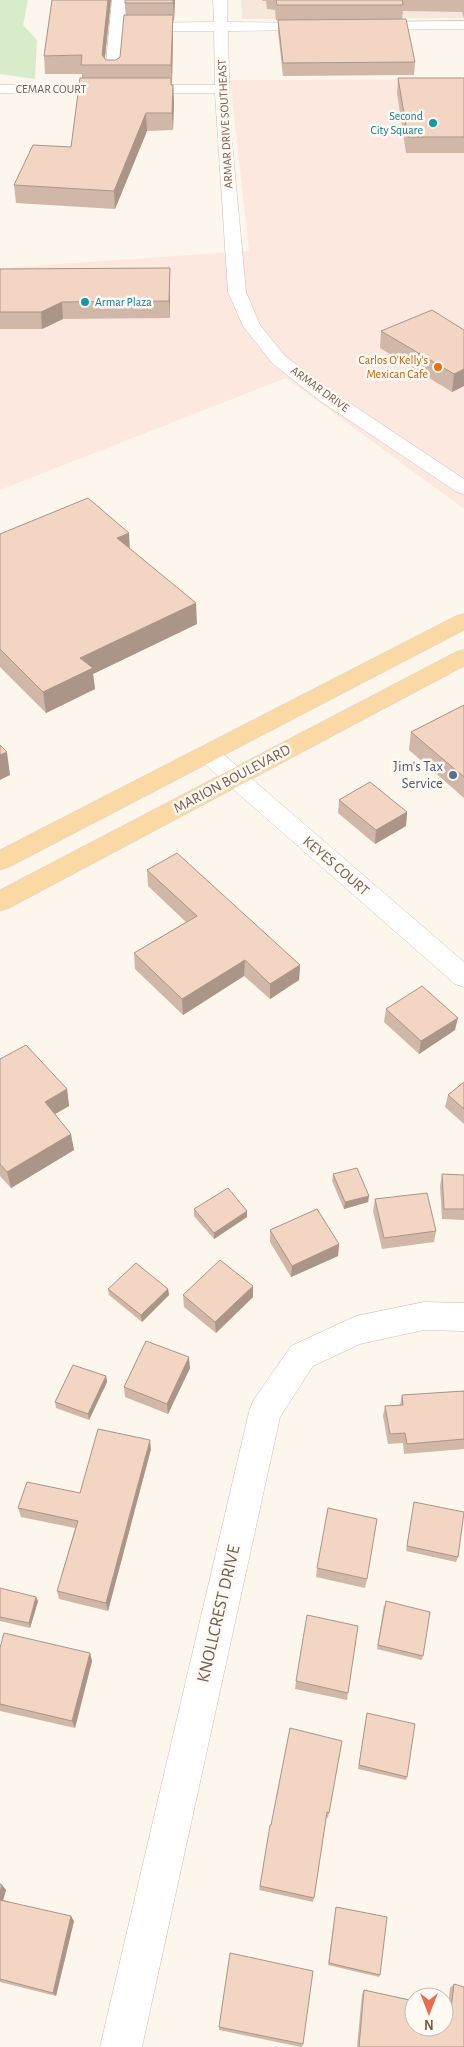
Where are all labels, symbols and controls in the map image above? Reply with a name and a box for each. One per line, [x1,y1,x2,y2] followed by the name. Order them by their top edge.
[216,59,234,189] street label: ARMAR DRIVE SOUTHEAST
[16,83,86,95] street label: CEMAR COURT
[370,110,423,137] place label: Second City Square
[427,117,439,129] marker: Second City Square
[79,296,91,308] marker: Armar Plaza
[95,296,152,308] place label: Armar Plaza
[358,354,428,380] place label: Carlos O'Kelly's Mexican Cafe
[432,361,444,373] marker: Carlos O'Kelly's Mexican Cafe
[289,364,351,414] street label: ARMAR DRIVE
[171,742,293,816] street label: MARION BOULEVARD
[393,759,443,791] place label: Jim's Tax Service
[447,769,459,781] marker: Jim's Tax Service
[300,833,372,899] street label: KEYES COURT
[194,1543,244,1685] street label: KNOLLCREST DRIVE
[404,1987,454,2037] north arrow
[424,2017,434,2031] text: N

